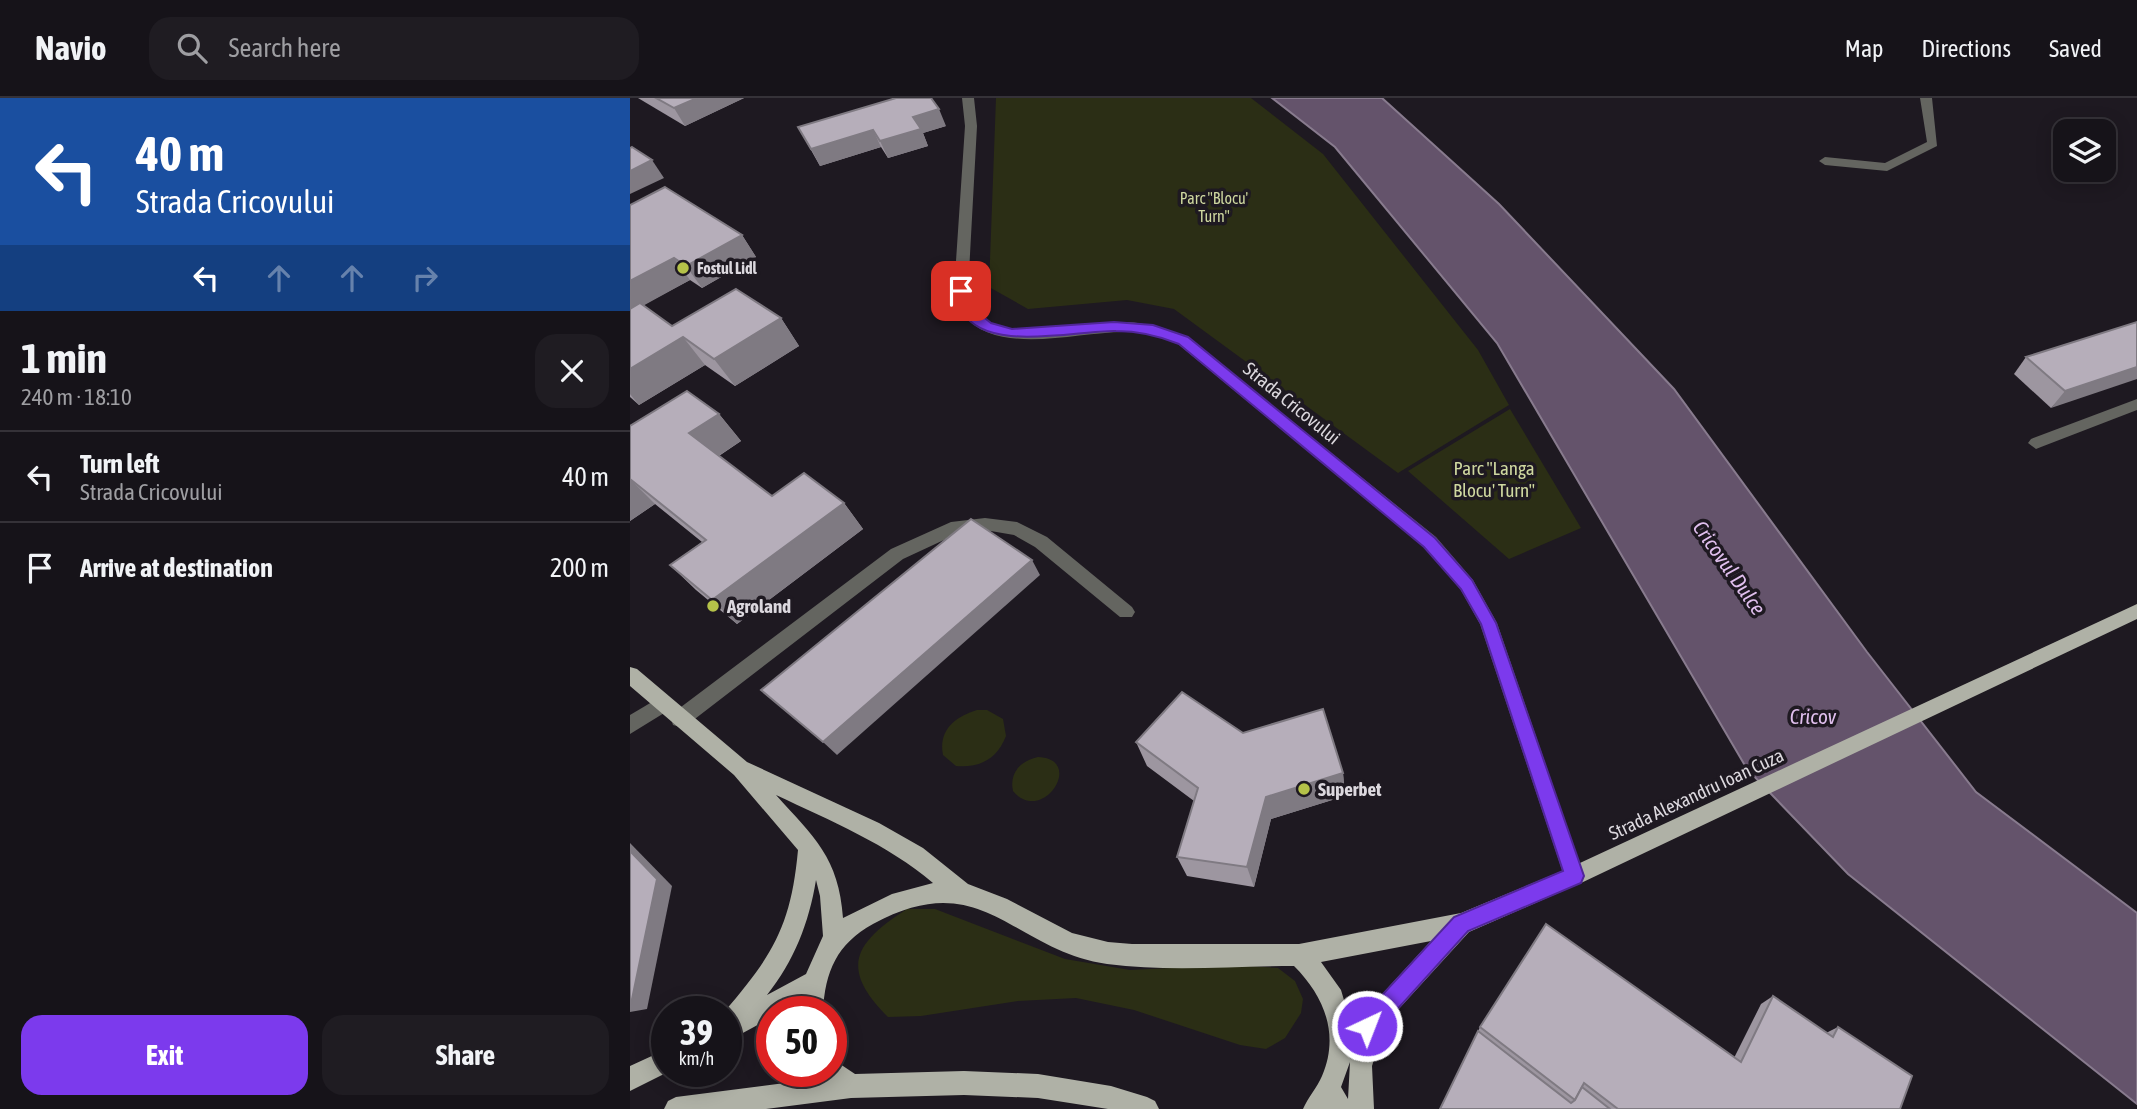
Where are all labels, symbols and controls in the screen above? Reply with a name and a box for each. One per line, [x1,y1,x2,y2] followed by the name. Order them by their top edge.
[149,17,639,80] search box
[35,29,107,67] text: Navio
[173,29,211,67] icon: search
[229,33,341,63] text: Search here
[1845,35,1883,62] text: Map
[1921,35,2011,62] text: Directions
[2049,35,2102,62] text: Saved
[2053,119,2116,182] map controls
[2053,119,2116,182] button: layers
[136,125,224,181] text: 40 m
[21,126,112,217] icon: left
[136,183,334,220] text: Strada Cricovului
[1180,189,1249,225] park label: Parc "Blocu' Turn"
[187,259,225,297] icon: left
[260,259,298,297] icon: ahead
[333,259,371,297] icon: ahead
[406,259,444,297] icon: right
[697,259,758,277] place label: Fostul Lidl
[675,260,691,276] marker: Fostul Lidl
[931,261,991,321] pin
[942,272,980,310] icon: arrive
[21,334,107,382] text: 1 min
[535,334,609,408] button: close
[1239,357,1345,449] street label: Strada Cricovului
[21,384,132,410] text: 240 m · 18:10
[80,449,160,479] text: Turn left
[1453,457,1535,501] park label: Parc "Langa Blocu' Turn"
[21,458,59,496] icon: left
[562,462,609,492] text: 40 m
[80,479,223,505] text: Strada Cricovului
[1689,516,1771,619] water label: Cricovul Dulce
[21,549,59,587] icon: arrive
[80,553,273,583] text: Arrive at destination
[550,553,609,583] text: 200 m
[726,595,791,617] place label: Agroland
[705,598,721,614] marker: Agroland
[1790,704,1837,728] water label: Cricov
[1605,744,1787,844] street label: Strada Alexandru Ioan Cuza
[1318,778,1382,800] place label: Superbet
[1296,781,1312,797] marker: Superbet
[1330,989,1404,1063] position arrow
[756,996,847,1087] speed limit sign: 50
[680,1012,713,1052] text: 39
[21,1015,308,1095] button: Exit
[322,1015,609,1095] button: Share
[679,1048,714,1069] text: km/h

